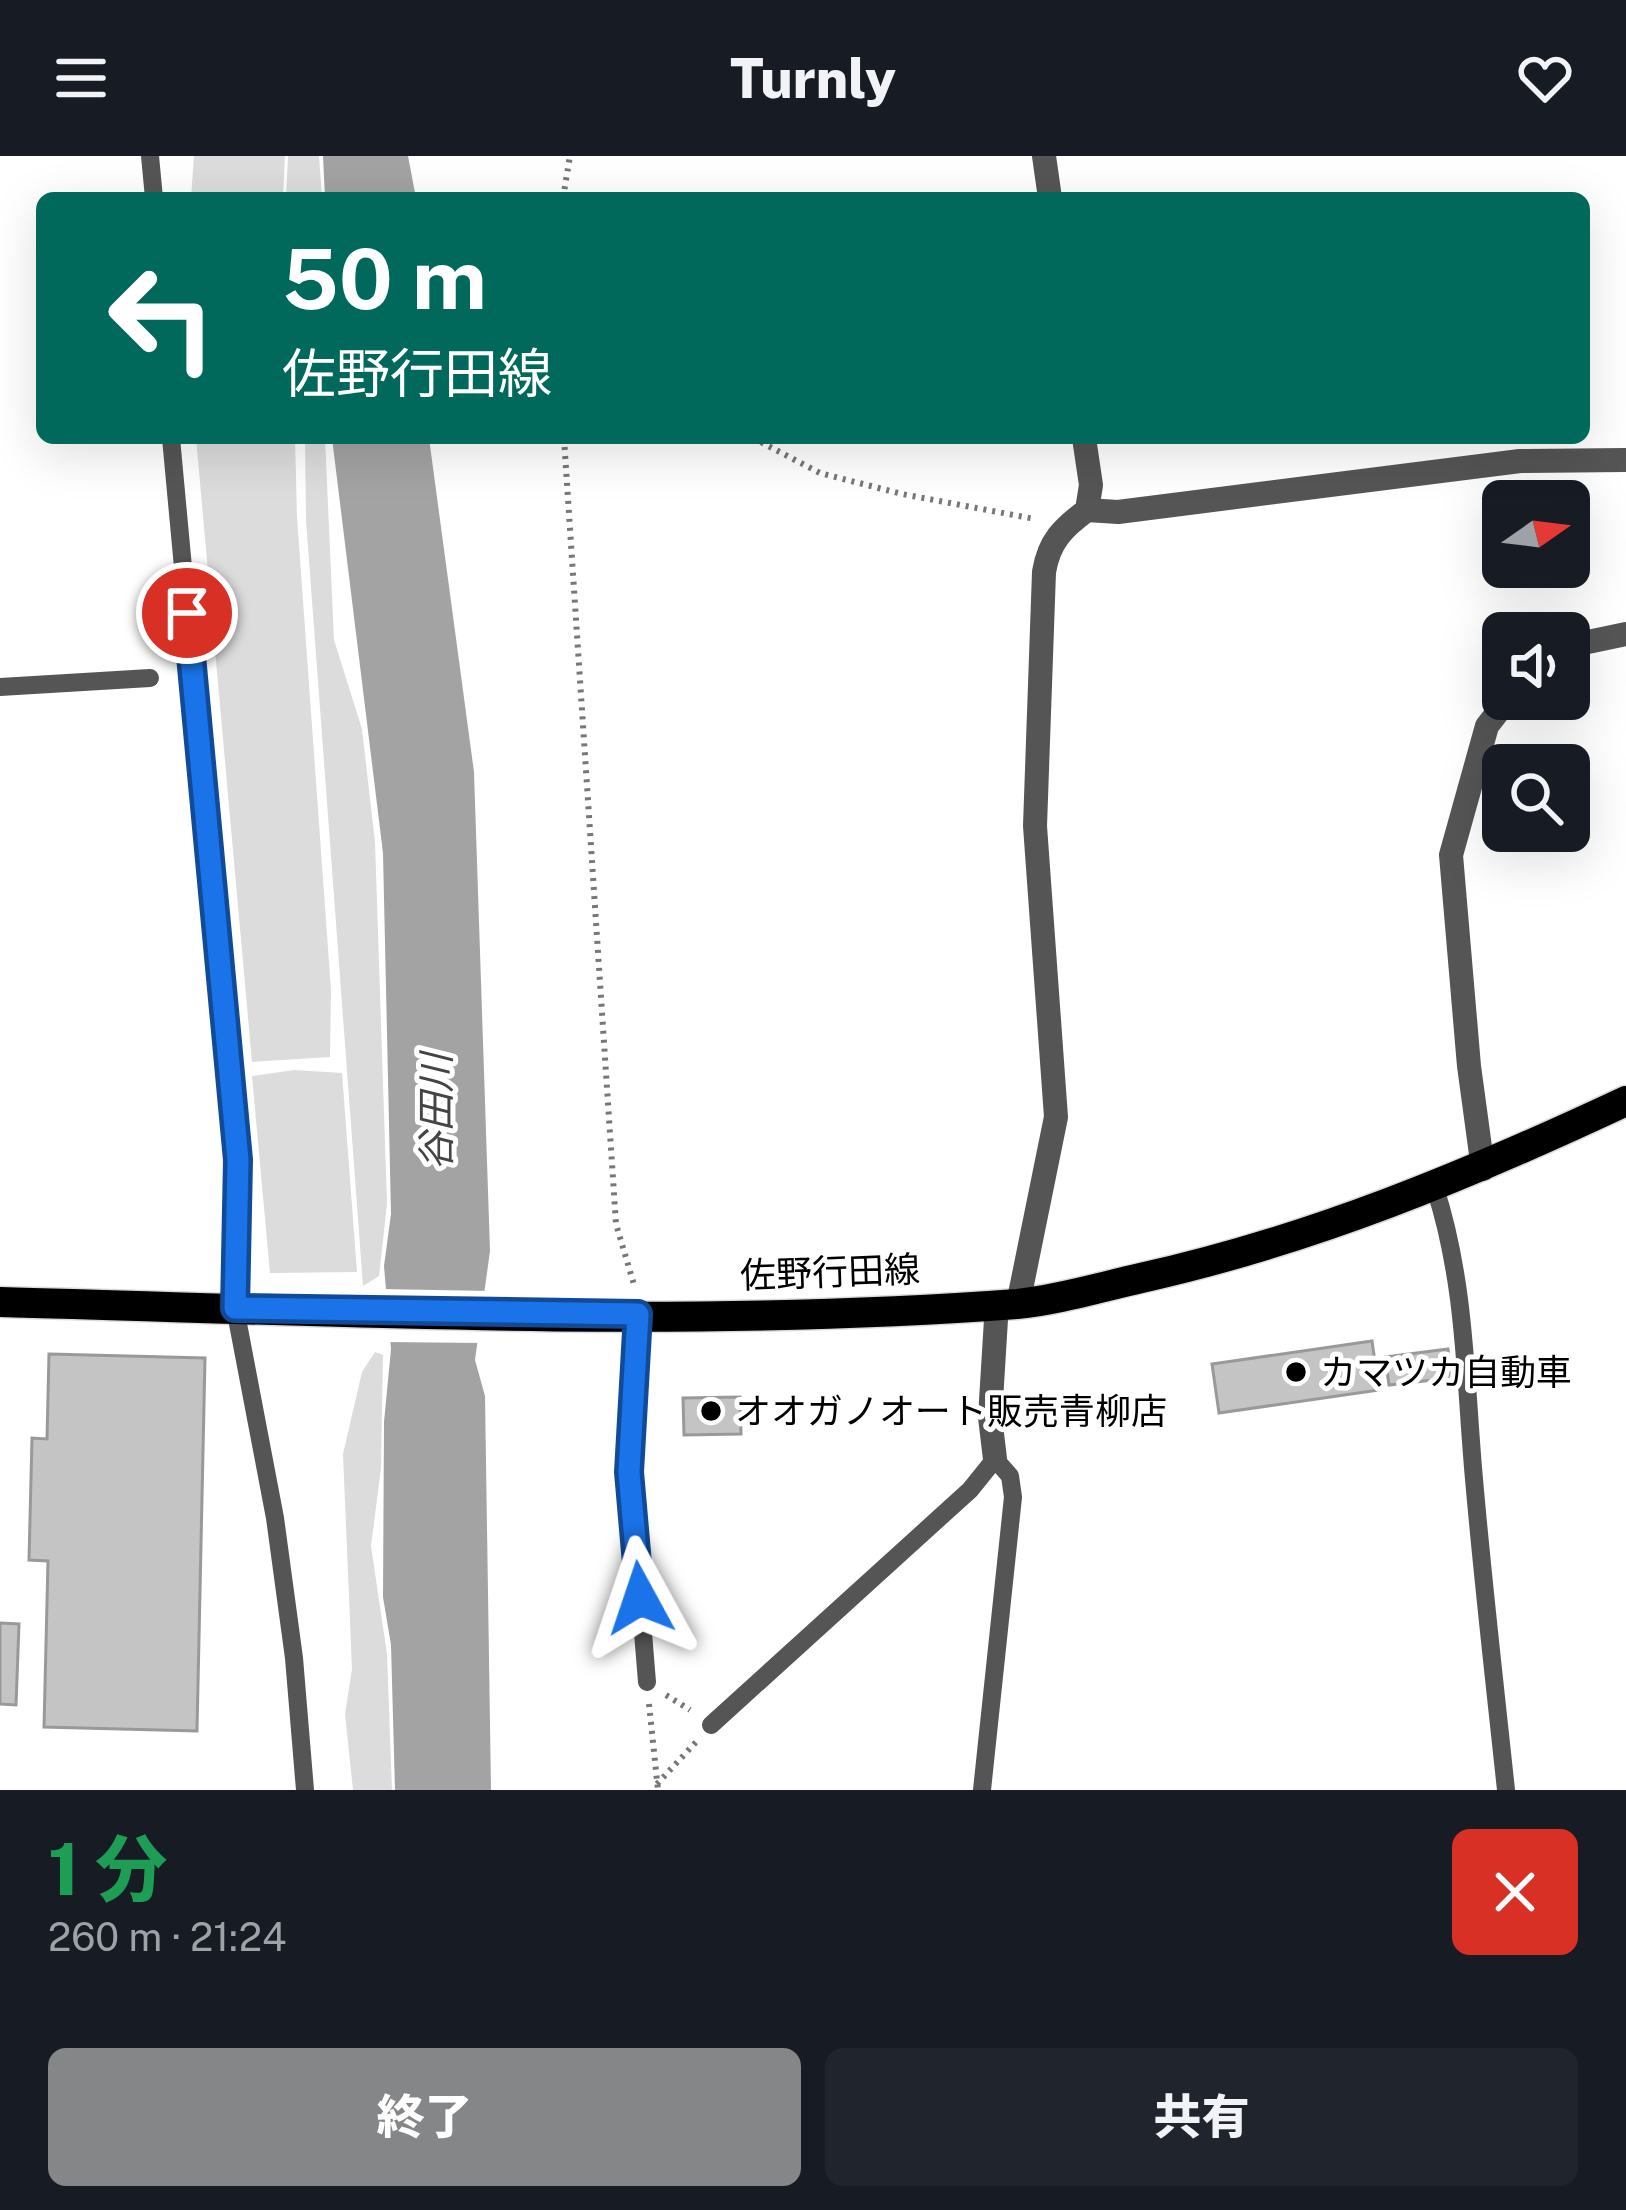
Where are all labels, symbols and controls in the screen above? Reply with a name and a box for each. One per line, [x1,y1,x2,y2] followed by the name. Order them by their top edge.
[48,45,114,111] icon: menu
[1512,45,1578,111] icon: heart
[730,47,896,110] text: Turnly
[282,229,487,328] text: 50 m
[84,240,240,396] icon: left
[282,342,552,405] text: 佐野行田線
[1482,480,1590,588] north arrow
[1482,480,1590,852] map controls
[136,562,238,664] pin
[154,580,220,646] icon: arrive
[1482,612,1590,720] button: sound
[1482,744,1590,852] button: search
[413,1050,459,1171] water label: 谷田川
[739,1248,921,1296] street label: 佐野行田線
[1320,1351,1572,1393] place label: カマツカ自動車
[1283,1359,1309,1385] marker: カマツカ自動車
[735,1390,1167,1432] place label: オオガノオート販売青柳店
[698,1398,724,1424] marker: オオガノオート販売青柳店
[577,1535,703,1661] position arrow
[48,1827,167,1911] text: 1 分
[1452,1829,1578,1955] button: close
[48,1914,286,1960] text: 260 m · 21:24
[48,2048,801,2186] button: 終了
[825,2048,1578,2186] button: 共有

